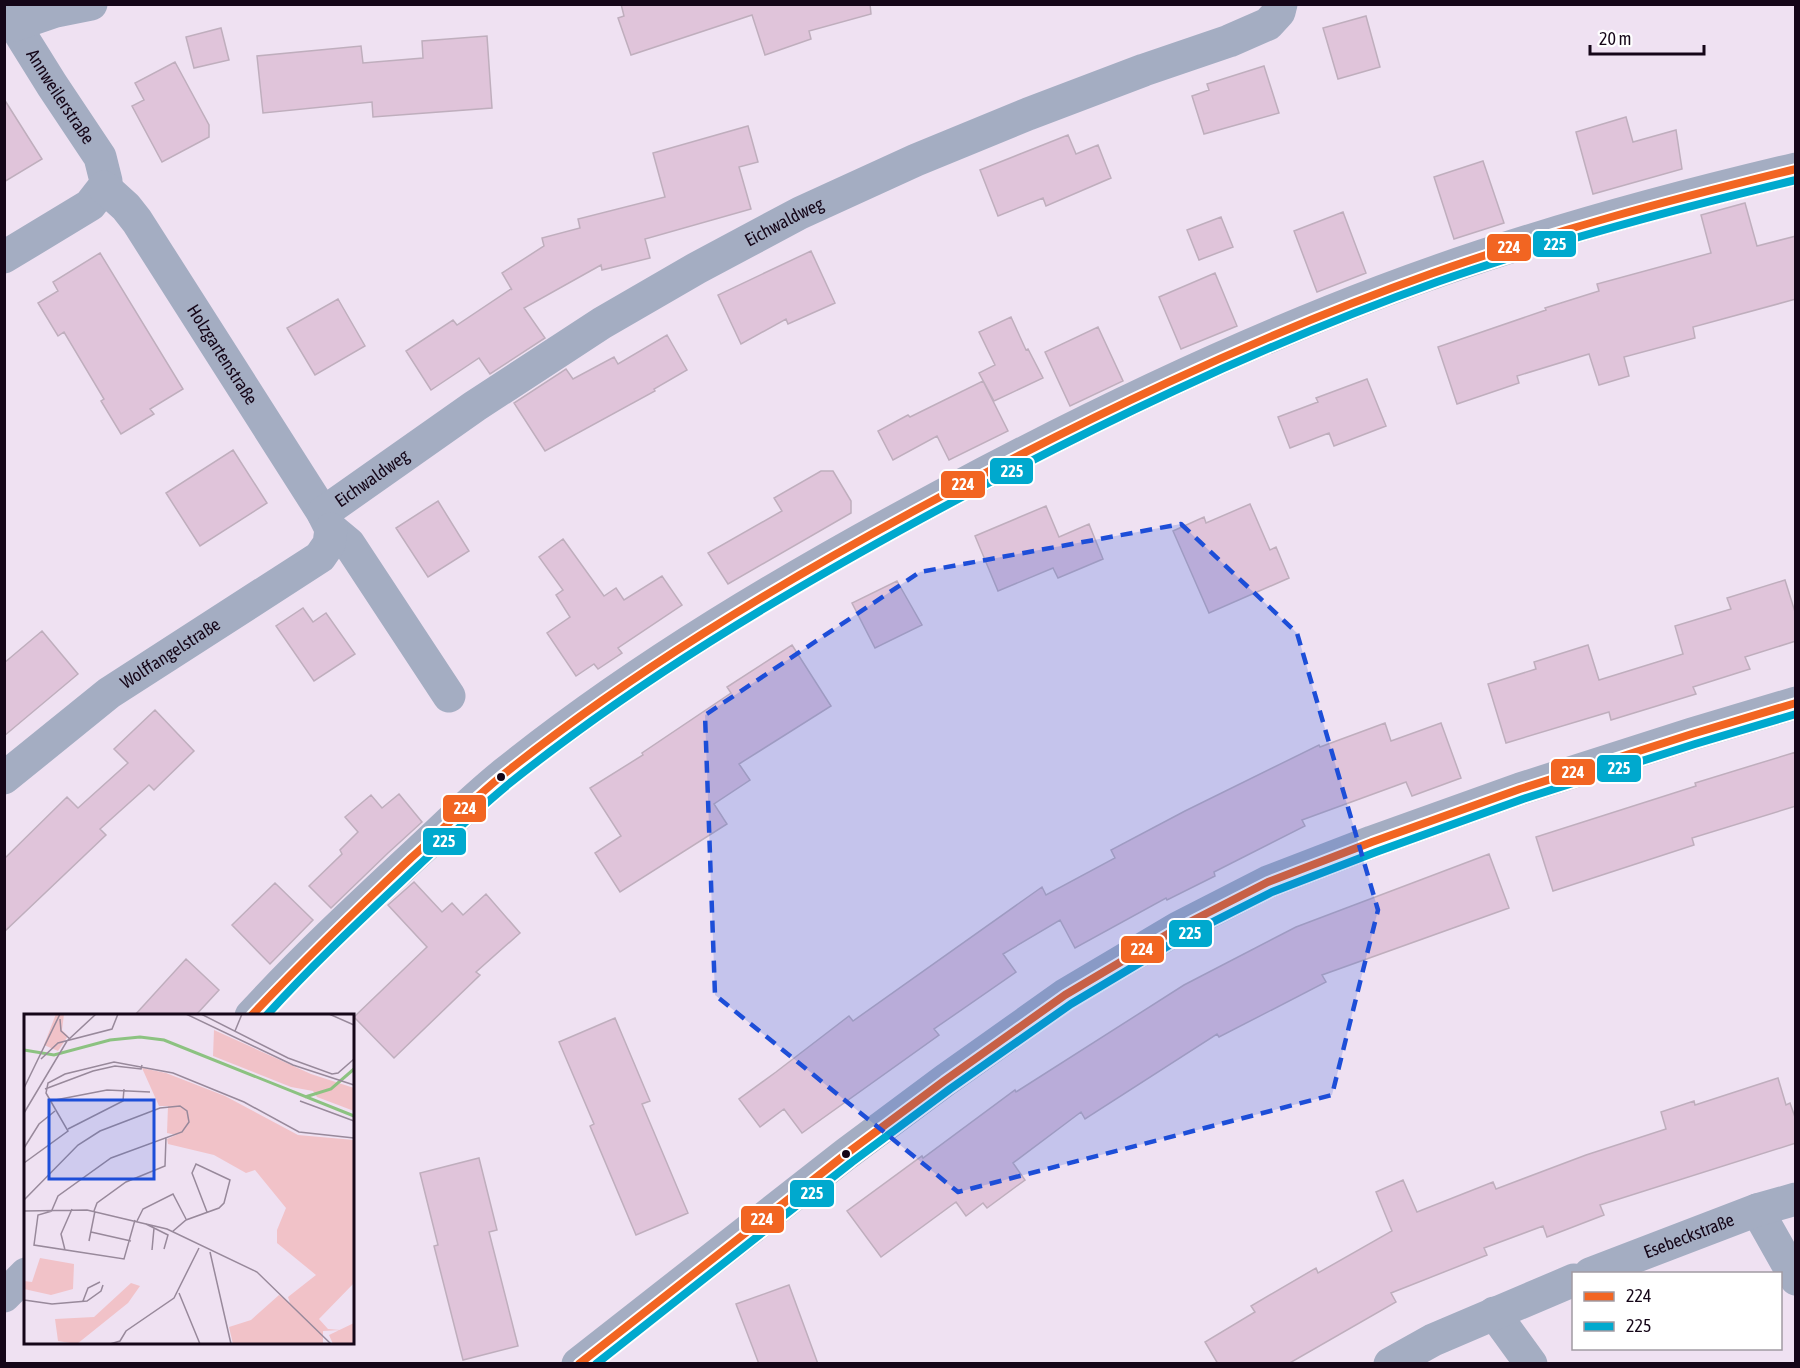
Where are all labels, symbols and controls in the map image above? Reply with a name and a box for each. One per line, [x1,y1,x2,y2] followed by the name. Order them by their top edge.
[1590,18,1704,56] scale bar
[1599,28,1631,49] text: 20 m
[22,45,99,148] street label: Annweilerstraße
[741,193,827,251] street label: Eichwaldweg
[1532,230,1577,258] line badge: 225
[1486,233,1532,262] line badge: 224
[1544,235,1567,253] text: 225
[1498,238,1521,256] text: 224
[183,300,262,408] street label: Holzgartenstraße
[331,445,413,511] street label: Eichwaldweg
[989,457,1034,485] line badge: 225
[1001,462,1024,480] text: 225
[940,470,986,499] line badge: 224
[952,475,975,493] text: 224
[116,613,224,693] street label: Wolffangelstraße
[1596,754,1642,783] line badge: 225
[1550,758,1596,786] line badge: 224
[1608,759,1631,777] text: 225
[1562,763,1585,781] text: 224
[495,771,507,783] unlabelled marker
[442,794,487,823] line badge: 224
[454,799,477,817] text: 224
[422,827,467,856] line badge: 225
[433,832,456,850] text: 225
[1168,919,1213,948] line badge: 225
[1179,924,1202,942] text: 225
[1120,935,1165,964] line badge: 224
[1131,940,1154,958] text: 224
[24,1014,354,1344] inset map
[840,1148,852,1160] unlabelled marker
[789,1179,835,1208] line badge: 225
[801,1184,824,1202] text: 225
[740,1205,785,1234] line badge: 224
[1641,1209,1737,1262] street label: Esebeckstraße
[751,1210,774,1228] text: 224
[1572,1272,1782,1350] legend
[1626,1285,1651,1306] text: 224
[1626,1315,1651,1336] text: 225

